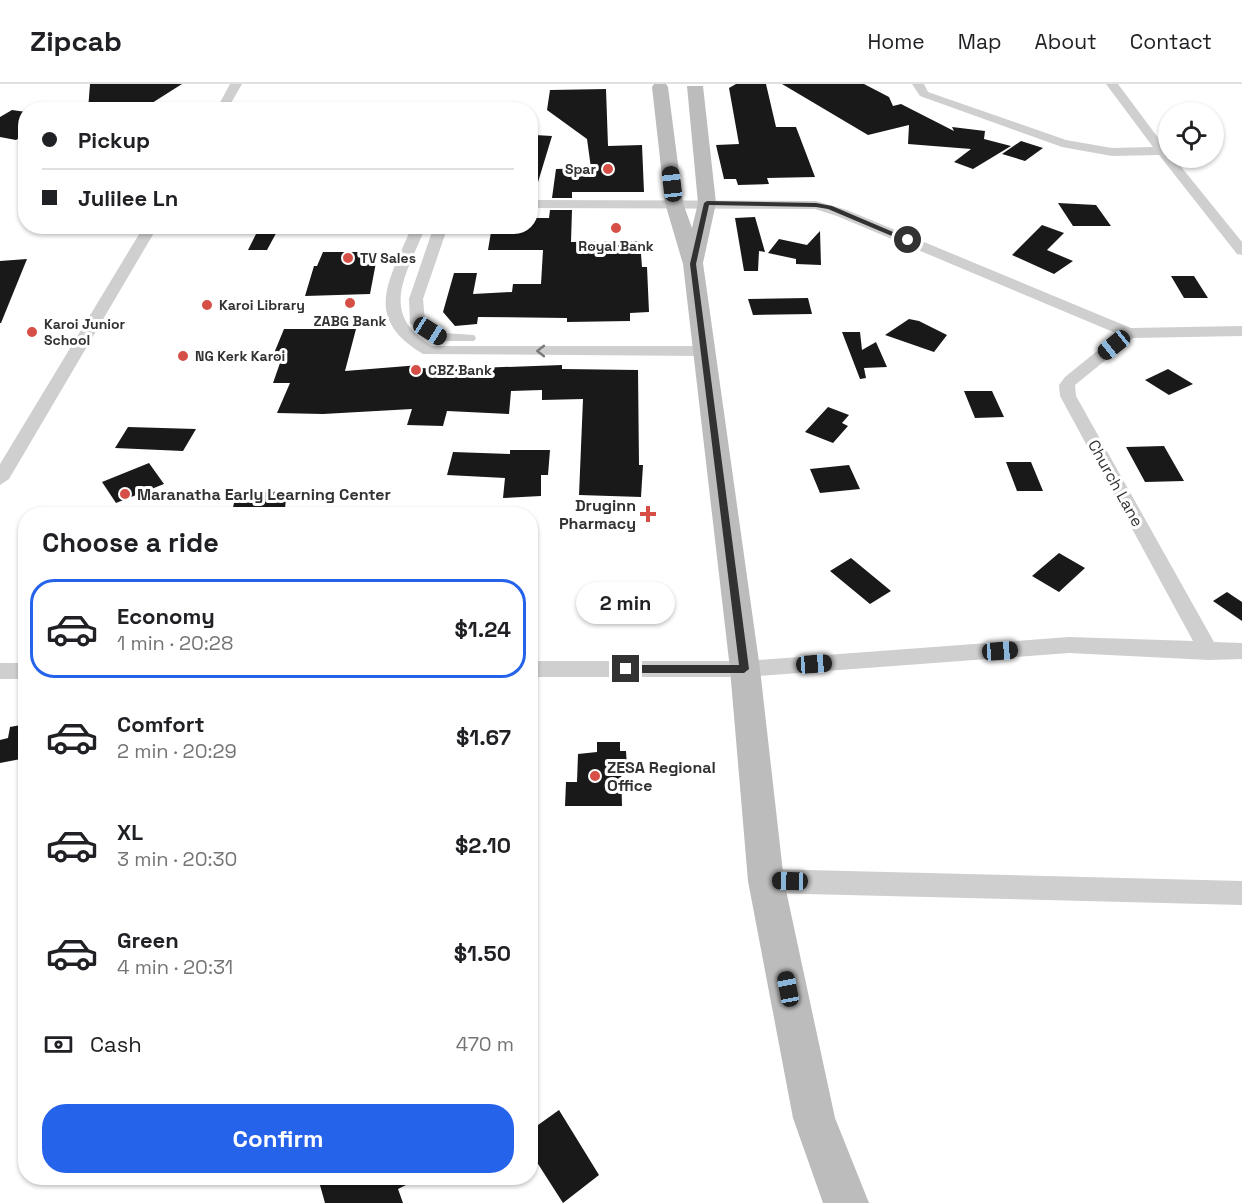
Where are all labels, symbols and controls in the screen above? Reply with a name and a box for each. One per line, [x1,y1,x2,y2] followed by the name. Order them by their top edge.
[30,23,122,59] text: Zipcab
[867,28,925,55] text: Home
[958,28,1002,55] text: Map
[1035,28,1097,55] text: About
[1130,28,1212,55] text: Contact
[1158,102,1224,168] map controls
[1158,102,1224,168] button: locate
[78,126,150,154] text: Pickup
[565,160,596,178] place label: Spar
[601,162,615,176] marker: Spar
[661,165,683,203] car
[78,184,178,212] text: Julilee Ln
[609,221,623,235] marker: Royal Bank
[894,226,921,253] route start
[578,237,654,255] place label: Royal Bank
[360,249,416,267] place label: TV Sales
[341,251,355,265] marker: TV Sales
[219,296,305,314] place label: Karoi Library
[343,296,357,310] marker: ZABG Bank
[200,298,214,312] marker: Karoi Library
[314,312,387,330] place label: ZABG Bank
[410,314,450,348] car
[44,315,126,349] place label: Karoi Junior School
[25,325,39,339] marker: Karoi Junior School
[1094,327,1134,363] car
[537,345,546,357] one-way arrow
[195,347,285,365] place label: NG Kerk Karoi
[176,349,190,363] marker: NG Kerk Karoi
[428,361,492,379] place label: CBZ Bank
[409,363,423,377] marker: CBZ Bank
[1083,436,1148,530] street label: Church Lane
[137,484,391,505] place label: Maranatha Early Learning Center
[118,487,132,501] marker: Maranatha Early Learning Center
[559,495,636,534] place label: Druginn Pharmacy
[641,507,655,521] marker: Druginn Pharmacy
[42,525,219,560] text: Choose a ride
[576,582,676,624] callout: 2 min
[600,590,651,616] text: 2 min
[45,602,99,656] icon: car
[117,602,215,630] text: Economy
[454,615,511,643] text: $1.24
[117,630,233,656] text: 1 min · 20:28
[981,641,1019,661] car
[795,654,833,674] car
[612,655,639,682] route end
[45,710,99,764] icon: car
[117,710,205,738] text: Comfort
[456,723,511,751] text: $1.67
[117,738,237,764] text: 2 min · 20:29
[607,757,716,796] place label: ZESA Regional Office
[588,769,602,783] marker: ZESA Regional Office
[45,818,99,872] icon: car
[117,818,143,846] text: XL
[455,831,511,859] text: $2.10
[117,846,237,872] text: 3 min · 20:30
[772,872,808,890] car
[45,926,99,980] icon: car
[117,926,179,954] text: Green
[454,939,511,967] text: $1.50
[117,954,233,980] text: 4 min · 20:31
[776,970,800,1008] car
[42,1028,75,1061] icon: cash
[90,1030,142,1058] text: Cash
[456,1031,514,1057] text: 470 m
[42,1104,514,1173] button: Confirm

